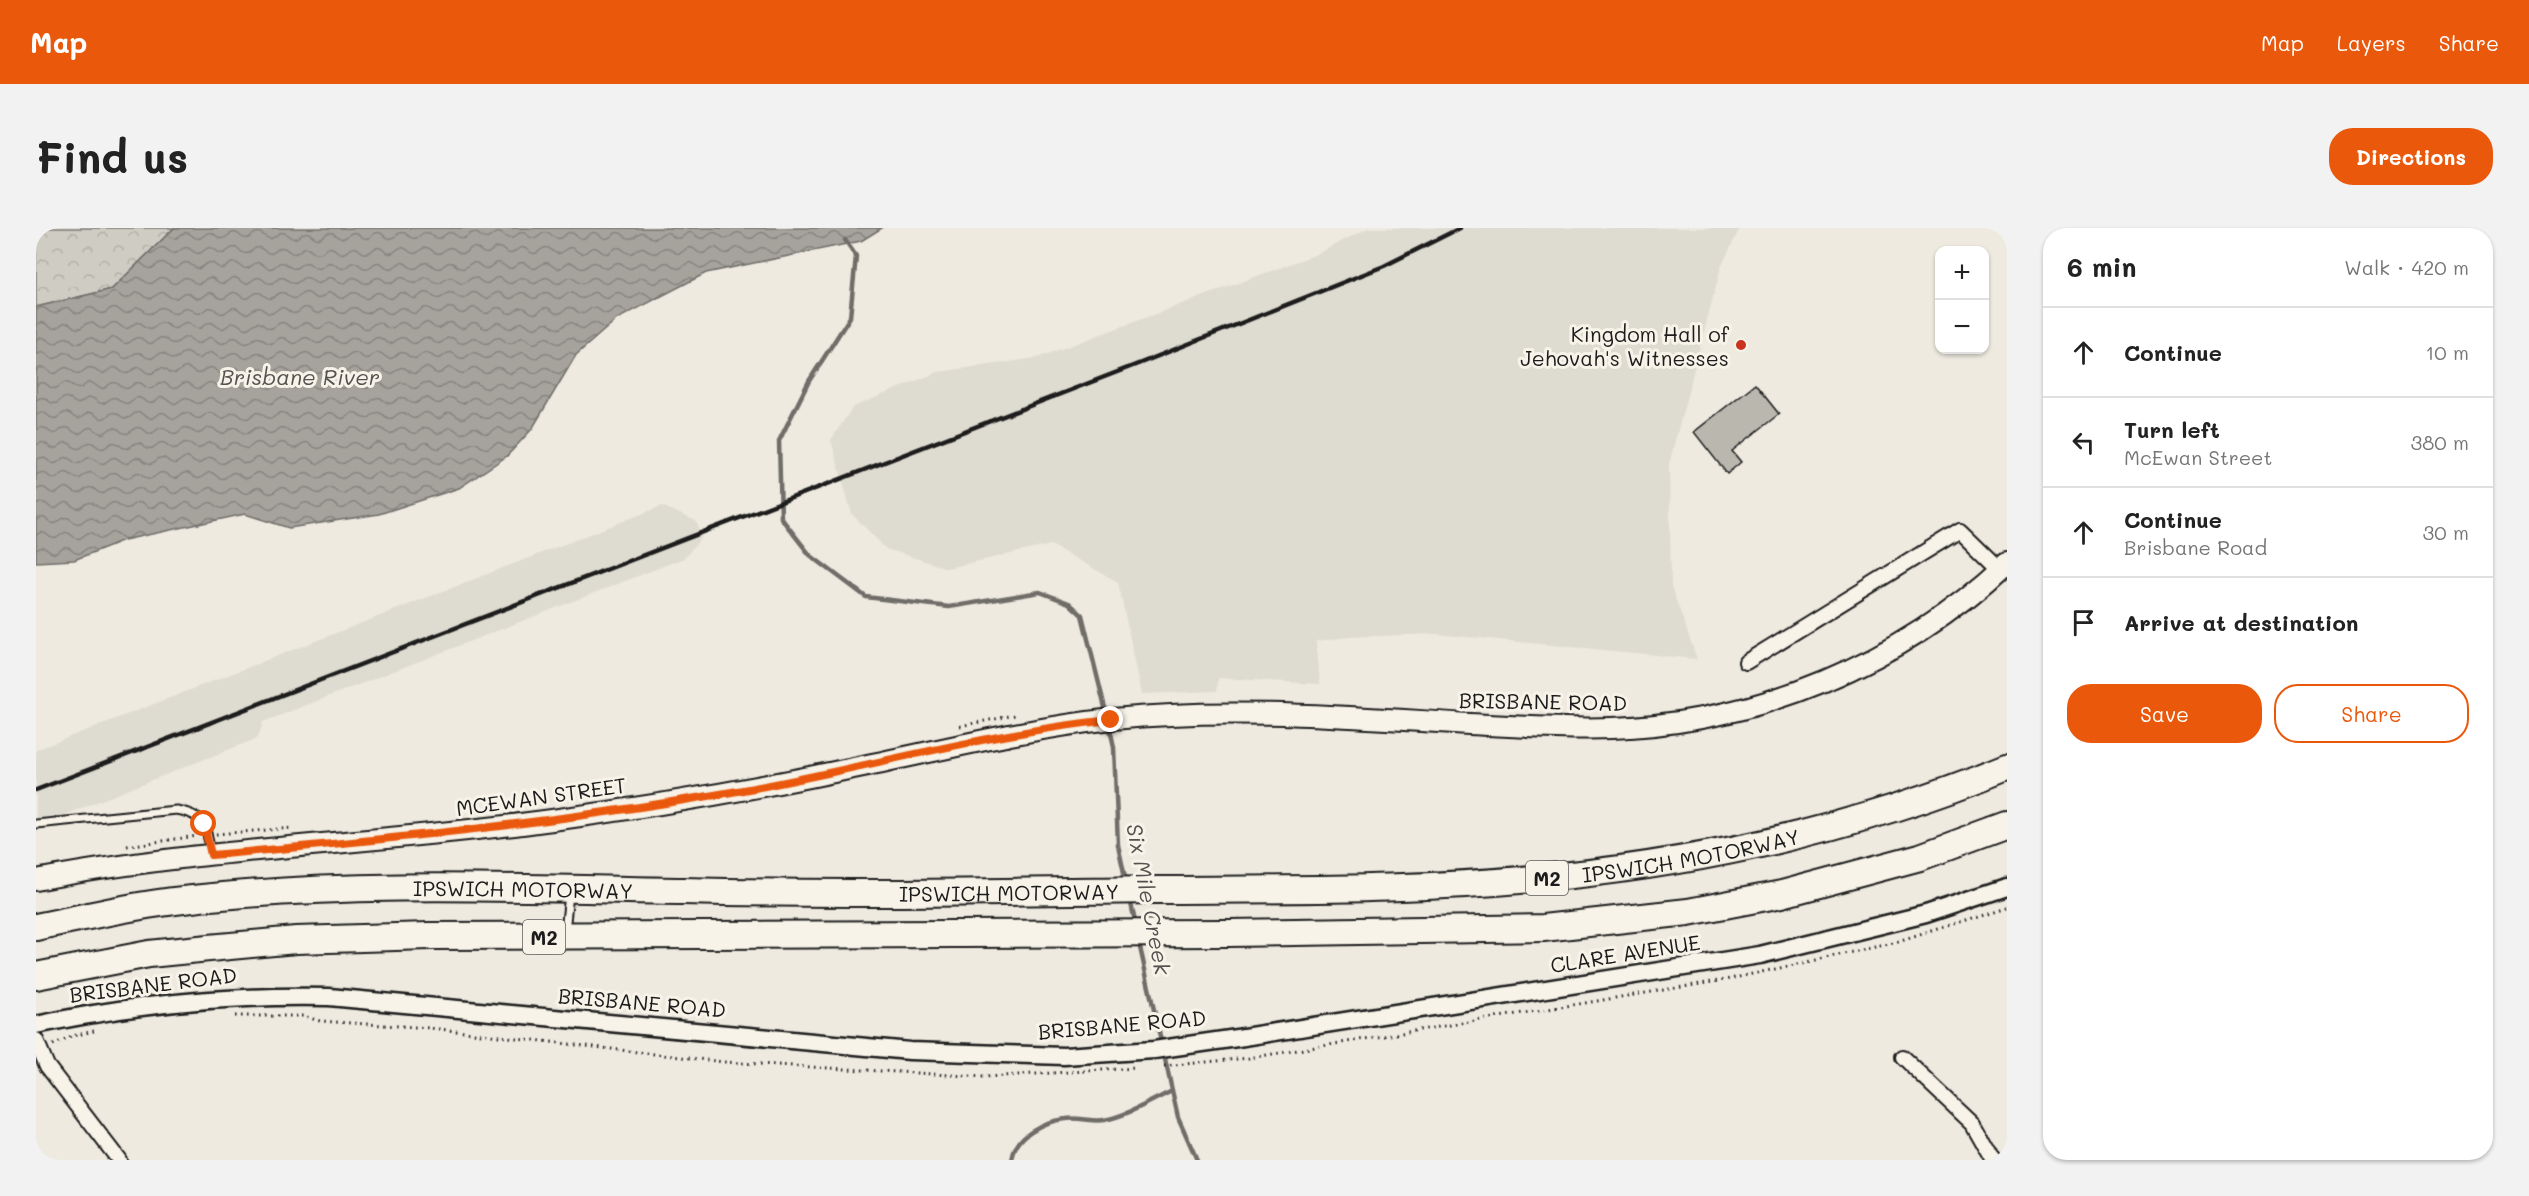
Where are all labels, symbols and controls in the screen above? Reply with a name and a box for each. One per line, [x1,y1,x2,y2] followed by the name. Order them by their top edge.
[30,24,87,60] text: Map
[2261,29,2304,56] text: Map
[2337,29,2406,56] text: Layers
[2439,29,2499,56] text: Share
[2329,128,2493,185] button: Directions
[36,129,188,184] text: Find us
[1935,246,1989,354] map controls
[1935,246,1989,300] button: +
[2067,250,2136,284] text: 6 min
[2344,254,2469,280] text: Walk · 420 m
[1935,300,1989,354] button: −
[1520,320,1730,371] place label: Kingdom Hall of Jehovah's Witnesses
[2067,336,2100,369] icon: ahead
[1734,338,1748,352] marker: Kingdom Hall of Jehovah's Witnesses
[2124,338,2222,367] text: Continue
[2425,339,2469,365] text: 10 m
[220,362,380,391] water label: Brisbane River
[2124,415,2220,444] text: Turn left
[2067,426,2100,459] icon: left
[2411,429,2469,455] text: 380 m
[2124,444,2272,470] text: McEwan Street
[2124,505,2222,534] text: Continue
[2067,516,2100,549] icon: ahead
[2423,519,2469,545] text: 30 m
[2124,534,2267,560] text: Brisbane Road
[2067,606,2100,639] icon: arrive
[2124,608,2359,637] text: Arrive at destination
[2067,684,2262,743] button: Save
[2274,684,2469,743] button: Share
[1459,686,1627,716] street label: BRISBANE ROAD
[1097,706,1123,732] route end
[454,771,628,821] street label: MCEWAN STREET
[190,810,216,836] route start
[1120,821,1178,978] water label: Six Mile Creek
[1581,822,1802,887] street label: IPSWICH MOTORWAY
[1526,861,1568,895] road number: M2
[413,874,633,904] street label: IPSWICH MOTORWAY
[899,877,1119,906] street label: IPSWICH MOTORWAY
[523,920,565,954] road number: M2
[1548,928,1702,978] street label: CLARE AVENUE
[68,960,238,1008] street label: BRISBANE ROAD
[557,981,727,1023] street label: BRISBANE ROAD
[1037,1003,1207,1045] street label: BRISBANE ROAD

